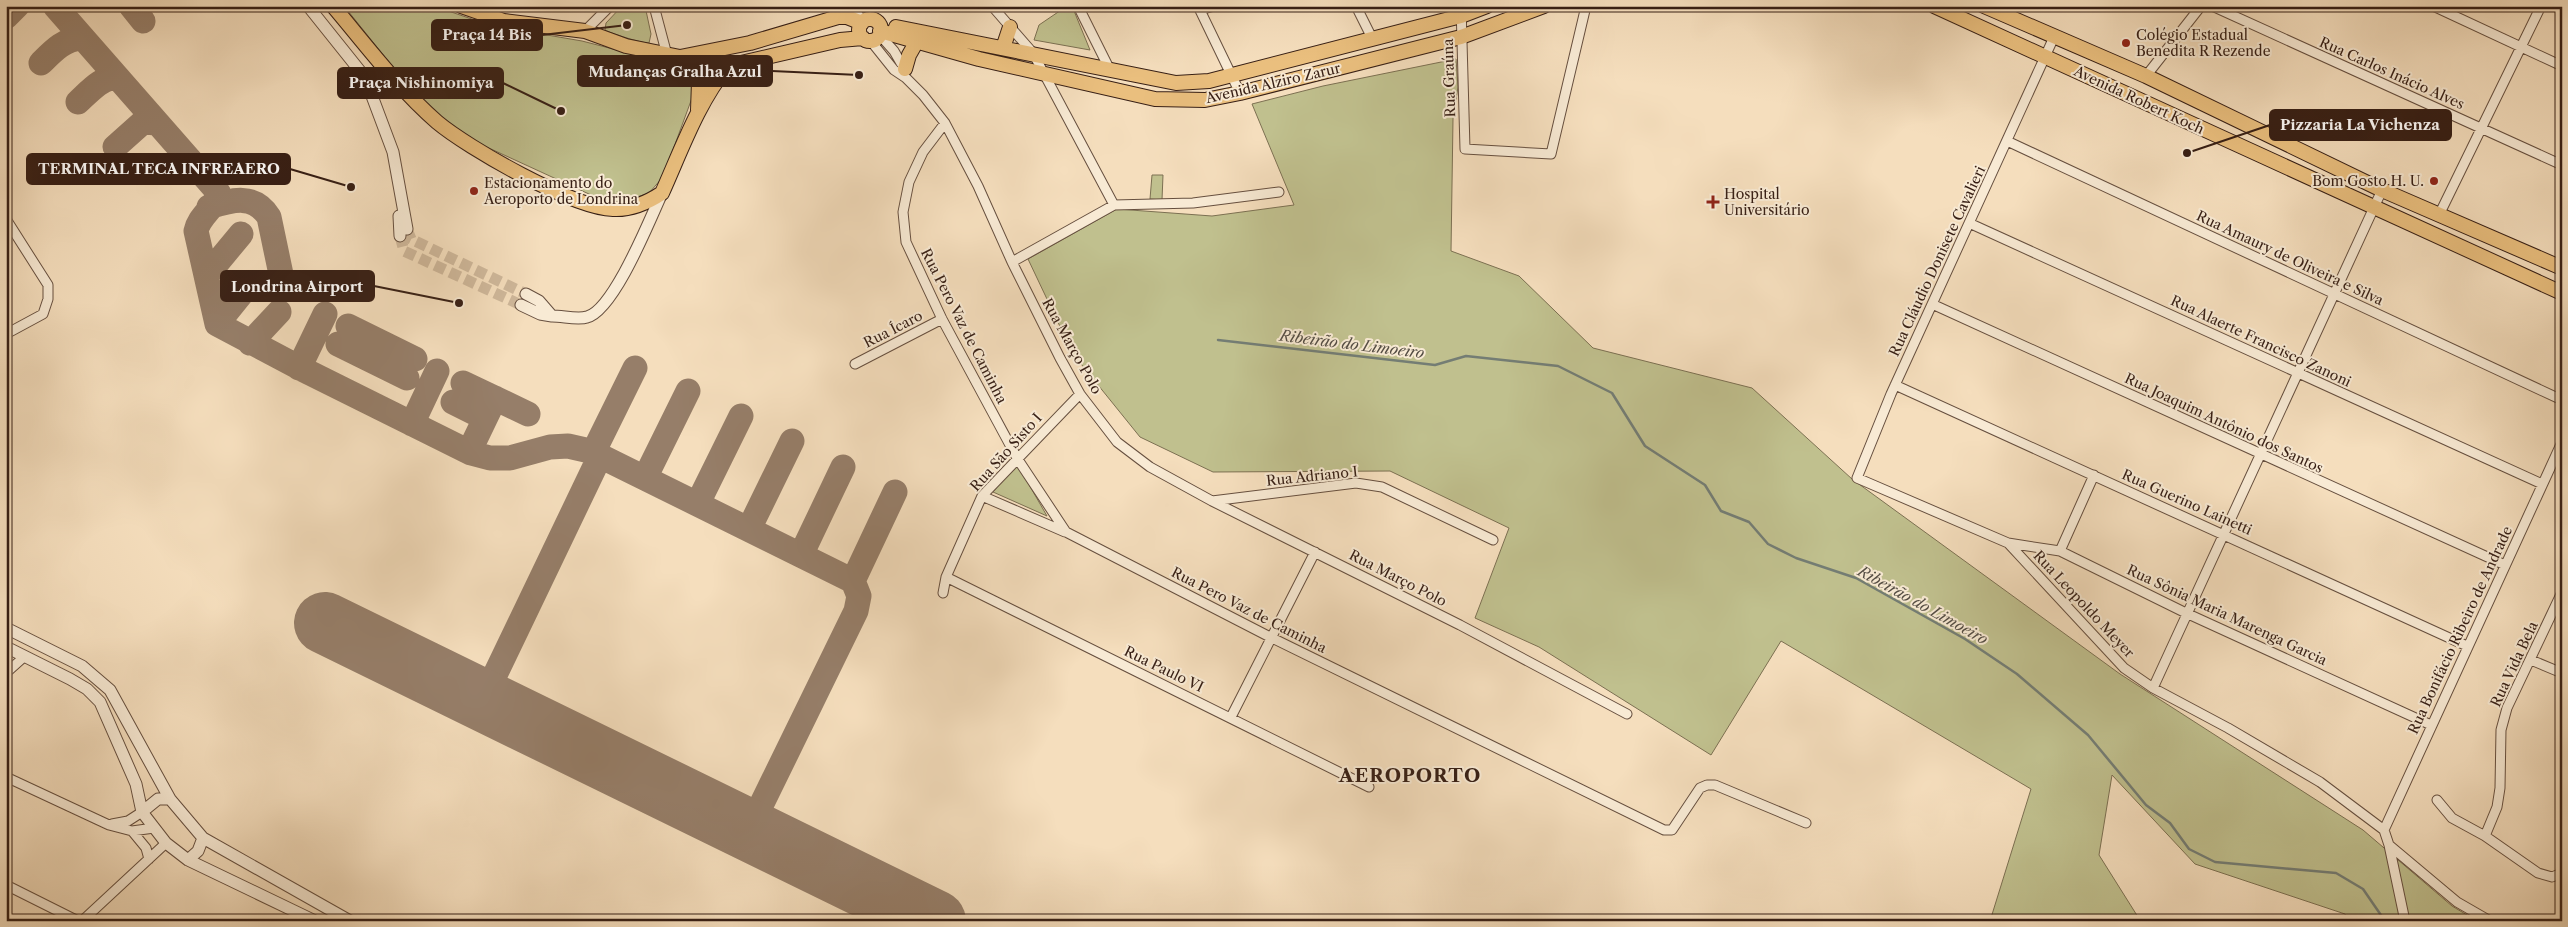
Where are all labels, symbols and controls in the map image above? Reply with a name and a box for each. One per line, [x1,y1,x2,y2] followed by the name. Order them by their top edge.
[432,20,542,50] callout: Praça 14 Bis
[442,25,532,44] text: Praça 14 Bis
[2136,26,2271,60] place label: Colégio Estadual Benedita R Rezende
[2317,33,2467,113] street label: Rua Carlos Inácio Alves
[2120,37,2132,49] marker: Colégio Estadual Benedita R Rezende
[1439,38,1459,118] street label: Rua Graúna
[578,56,772,86] callout: Mudanças Gralha Azul
[1203,59,1342,107] street label: Avenida Alziro Zarur
[2070,61,2207,138] street label: Avenida Robert Koch
[588,62,762,81] text: Mudanças Gralha Azul
[338,68,503,98] callout: Praça Nishinomiya
[348,73,494,92] text: Praça Nishinomiya
[2270,110,2451,140] callout: Pizzaria La Vichenza
[2280,115,2440,134] text: Pizzaria La Vichenza
[27,154,290,184] callout: TERMINAL TECA INFREAERO
[38,159,280,178] text: TERMINAL TECA INFREAERO
[1885,163,1989,359] street label: Rua Cláudio Donisete Cavalieri
[2312,172,2424,190] place label: Bom Gosto H. U.
[483,174,639,208] place label: Estacionamento do Aeroporto de Londrina
[2428,175,2440,187] marker: Bom Gosto H. U.
[468,185,480,197] marker: Estacionamento do Aeroporto de Londrina
[1724,185,1810,219] place label: Hospital Universitário
[1706,195,1720,209] marker: Hospital Universitário
[2194,207,2387,310] street label: Rua Amaury de Oliveira e Silva
[917,245,1011,407] street label: Rua Pero Vaz de Caminha
[221,271,374,301] callout: Londrina Airport
[231,277,363,296] text: Londrina Airport
[2168,291,2354,391] street label: Rua Alaerte Francisco Zanoni
[1038,295,1106,397] street label: Rua Março Polo
[860,306,926,352] street label: Rua Ícaro
[1278,326,1425,362] water label: Ribeirão do Limoeiro
[2122,369,2326,477] street label: Rua Joaquim Antônio dos Santos
[966,409,1046,495] street label: Rua São Sisto I
[1265,462,1359,490] street label: Rua Adriano I
[2119,465,2255,539] street label: Rua Guerino Lainetti
[2404,523,2516,737] street label: Rua Bonifácio Ribeiro de Andrade
[1346,546,1450,610] street label: Rua Março Polo
[2030,547,2138,661] street label: Rua Leopoldo Meyer
[1854,561,1991,649] water label: Ribeirão do Limoeiro
[2124,561,2330,670] street label: Rua Sônia Maria Marenga Garcia
[1168,563,1330,657] street label: Rua Pero Vaz de Caminha
[2486,618,2542,710] street label: Rua Vida Bela
[1121,642,1207,696] street label: Rua Paulo VI
[1338,764,1481,787] district label: AEROPORTO

